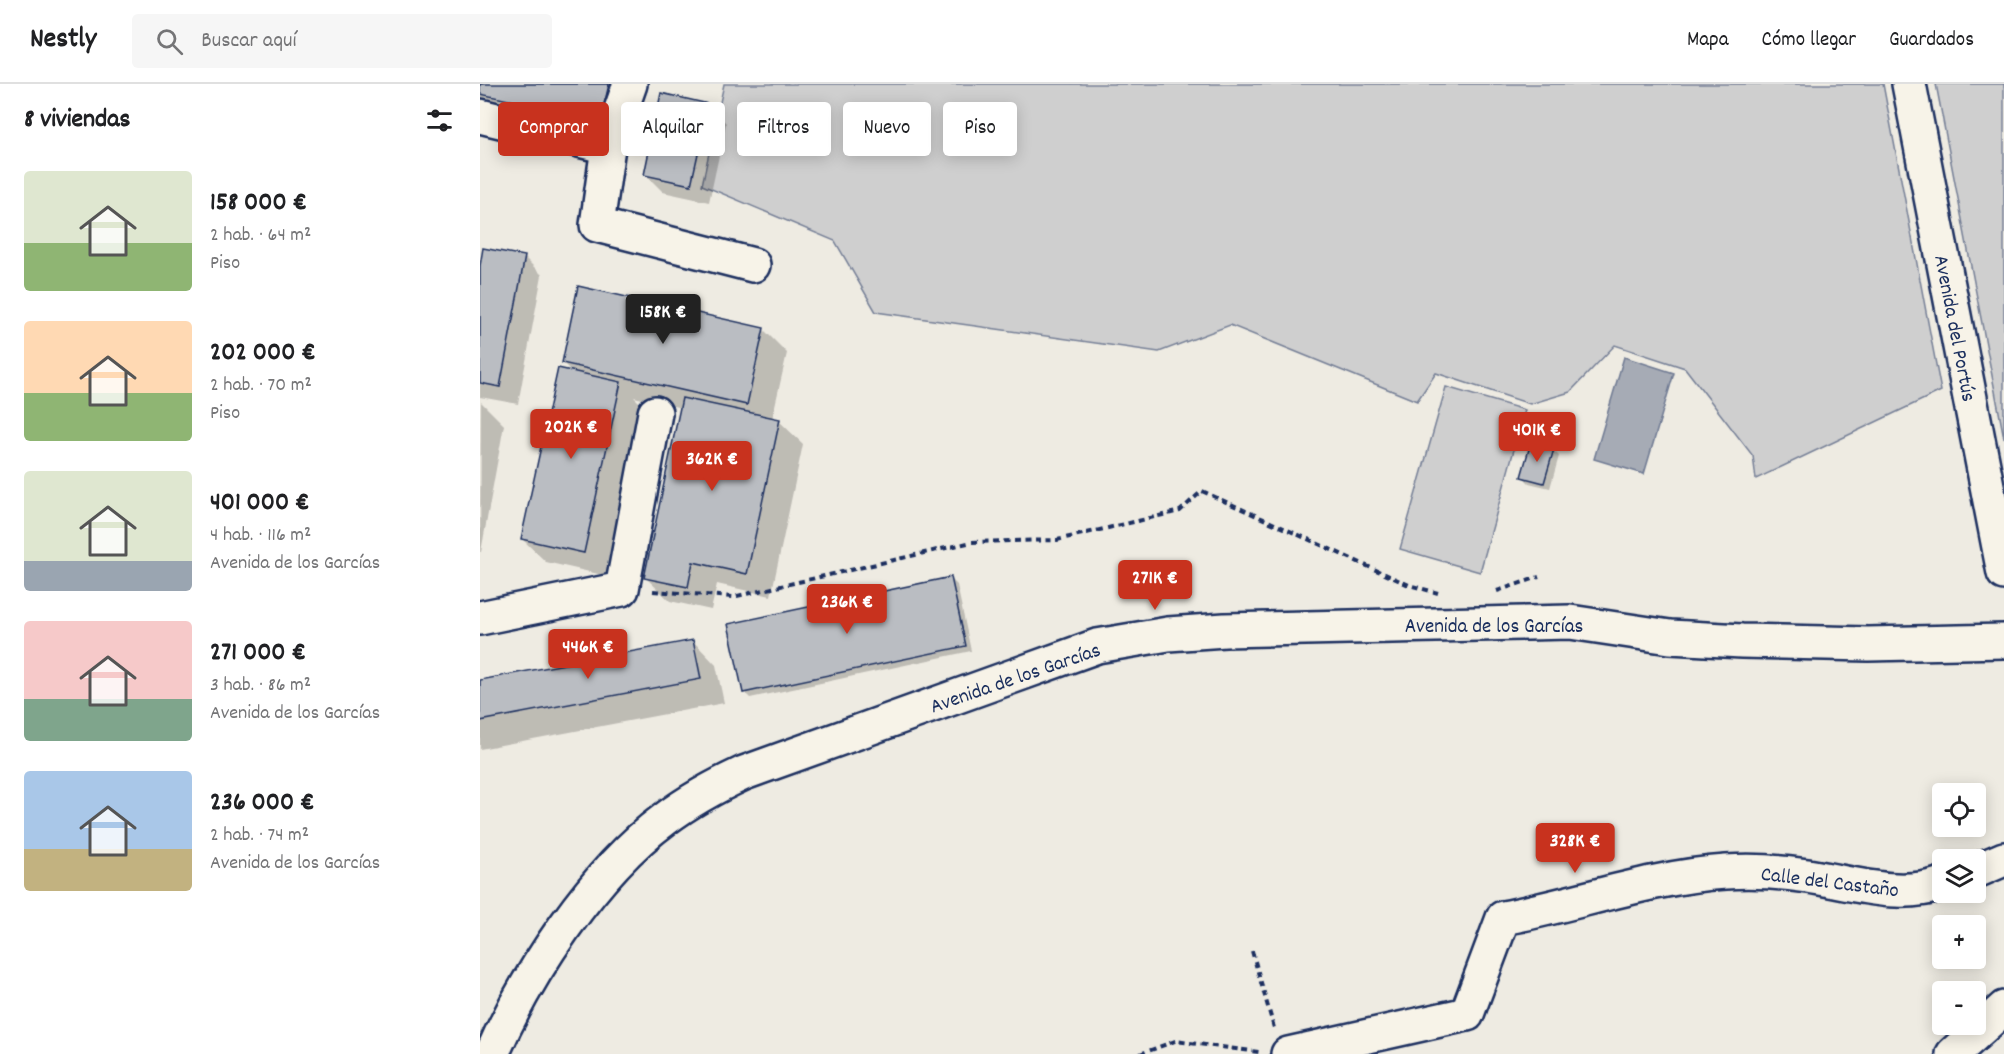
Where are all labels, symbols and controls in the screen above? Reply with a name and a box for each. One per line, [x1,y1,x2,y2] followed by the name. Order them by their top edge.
[132,14,552,68] search box
[30,21,96,61] text: Nestly
[153,25,186,58] icon: search
[201,26,296,57] text: Buscar aquí
[1687,26,1729,56] text: Mapa
[1762,26,1856,56] text: Cómo llegar
[1889,26,1974,56] text: Guardados
[24,102,130,139] text: 8 viviendas
[498,102,609,156] chip: Comprar
[621,102,725,156] chip: Alquilar
[737,102,831,156] chip: Filtros
[843,102,931,156] chip: Nuevo
[943,102,1017,156] chip: Piso
[423,104,456,137] icon: filters
[210,185,307,222] text: 158 000 €
[72,195,144,267] icon: home
[210,222,311,250] text: 2 hab. · 64 m²
[210,250,240,278] text: Piso
[1924,253,1982,404] street label: Avenida del Portús
[614,294,712,345] pin: 158K €
[640,299,686,327] text: 158K €
[210,335,316,372] text: 202 000 €
[72,345,144,417] icon: home
[210,372,312,400] text: 2 hab. · 70 m²
[210,400,240,428] text: Piso
[522,409,620,460] pin: 202K €
[1488,412,1586,463] pin: 401K €
[544,414,598,442] text: 202K €
[1513,417,1561,445] text: 401K €
[663,441,761,492] pin: 362K €
[686,446,738,474] text: 362K €
[210,485,310,522] text: 401 000 €
[72,495,144,567] icon: home
[210,522,311,550] text: 4 hab. · 116 m²
[210,550,380,578] text: Avenida de los Garcías
[1106,560,1204,611] pin: 271K €
[1132,565,1178,593] text: 271K €
[798,584,896,635] pin: 236K €
[821,589,873,617] text: 236K €
[1405,613,1583,643] street label: Avenida de los Garcías
[539,629,637,680] pin: 446K €
[562,634,614,662] text: 446K €
[210,635,306,672] text: 271 000 €
[927,637,1105,723] street label: Avenida de los Garcías
[72,645,144,717] icon: home
[210,672,311,700] text: 3 hab. · 86 m²
[210,700,380,728] text: Avenida de los Garcías
[1932,783,1986,1035] map controls
[1932,783,1986,837] button: locate
[210,785,315,822] text: 236 000 €
[72,795,144,867] icon: home
[210,822,309,850] text: 2 hab. · 74 m²
[1526,823,1624,874] pin: 328K €
[1550,828,1600,856] text: 328K €
[1932,849,1986,903] button: layers
[210,850,380,878] text: Avenida de los Garcías
[1759,861,1900,907] street label: Calle del Castaño
[1932,915,1986,969] button: +
[1932,981,1986,1035] button: −

